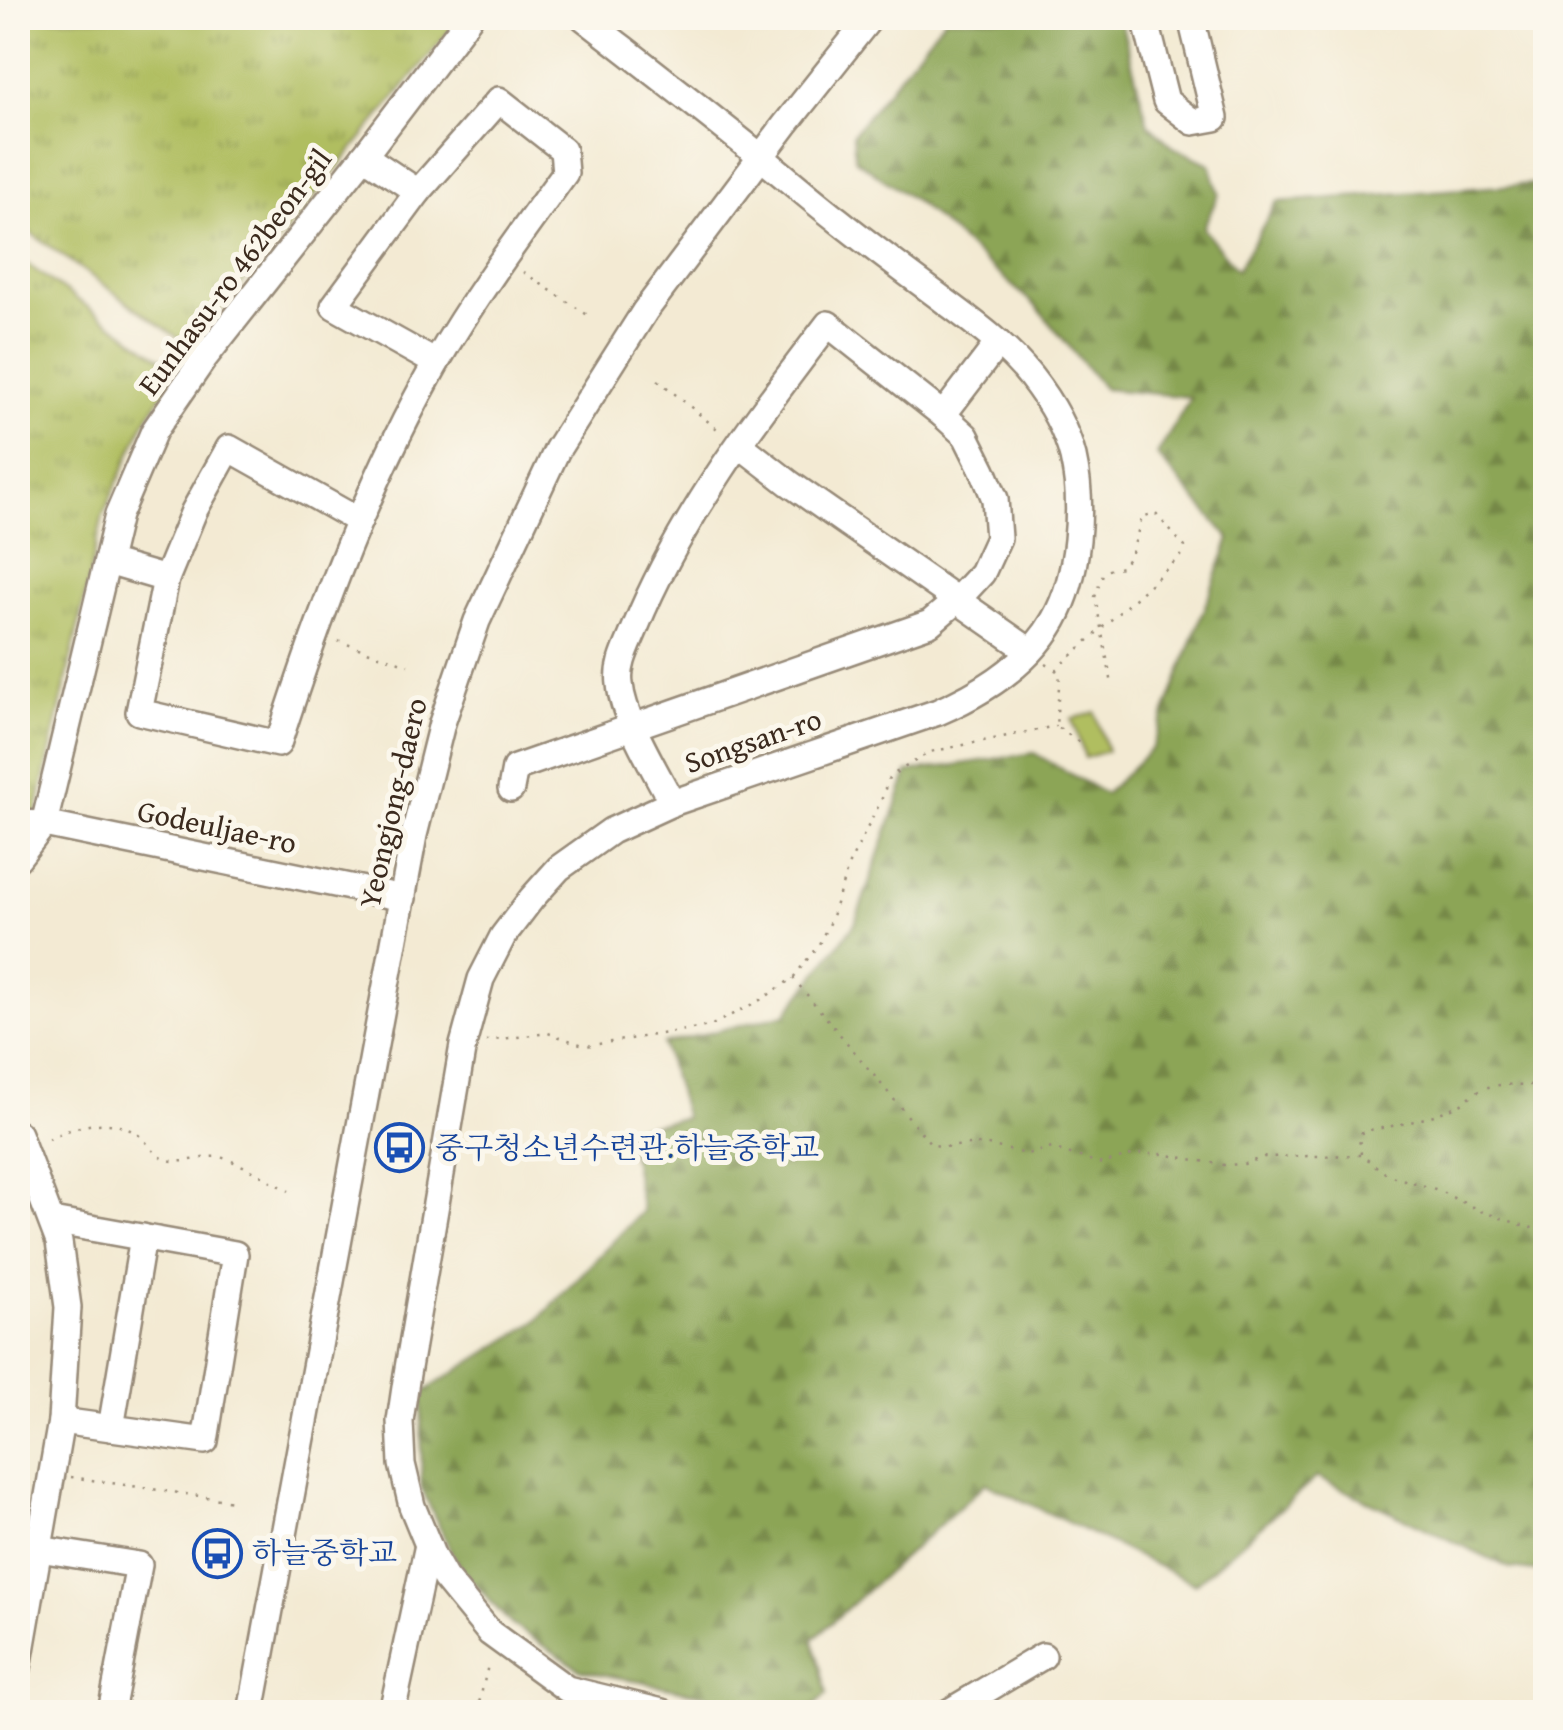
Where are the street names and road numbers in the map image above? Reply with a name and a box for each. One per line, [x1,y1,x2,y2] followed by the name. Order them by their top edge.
[127,139,342,404] street label: Eunhasu-ro 462beon-gil
[346,693,438,912] street label: Yeongjong-daero
[678,696,827,784] street label: Songsan-ro
[134,788,301,864] street label: Godeuljae-ro

